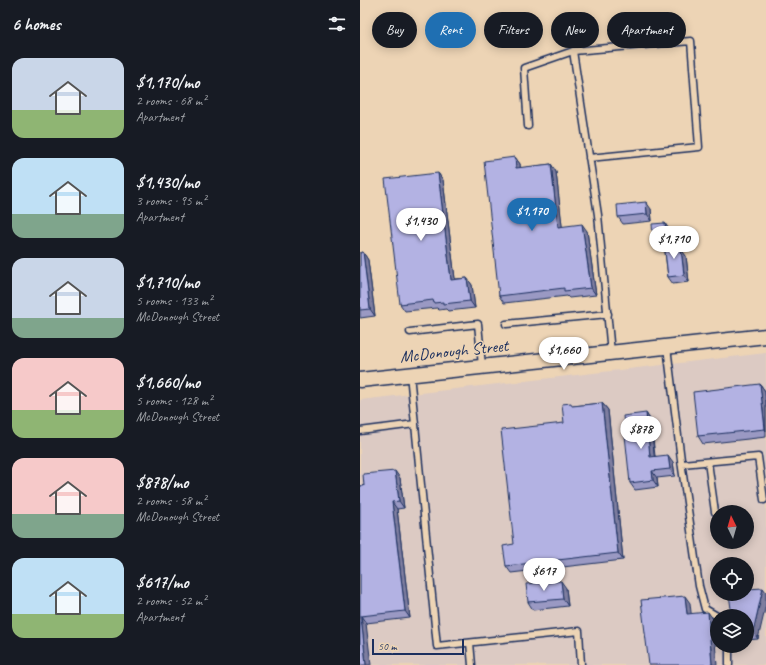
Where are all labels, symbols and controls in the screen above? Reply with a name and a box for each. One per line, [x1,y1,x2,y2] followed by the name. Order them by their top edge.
[372,12,417,48] chip: Buy
[425,12,476,48] chip: Rent
[484,12,543,48] chip: Filters
[551,12,599,48] chip: New
[607,12,686,48] chip: Apartment
[326,13,348,35] icon: filters
[12,14,60,35] text: 6 homes
[136,72,199,93] text: $1,170/mo
[44,74,92,122] icon: home
[136,93,206,109] text: 2 rooms · 68 m²
[136,109,184,125] text: Apartment
[136,172,199,193] text: $1,430/mo
[44,174,92,222] icon: home
[136,193,206,209] text: 3 rooms · 95 m²
[499,198,565,232] pin: $1,170
[516,203,548,219] text: $1,170
[388,208,454,242] pin: $1,430
[136,209,184,225] text: Apartment
[405,213,437,229] text: $1,430
[641,226,707,260] pin: $1,710
[658,231,690,247] text: $1,710
[136,272,199,293] text: $1,710/mo
[44,274,92,322] icon: home
[136,293,212,309] text: 5 rooms · 133 m²
[136,309,219,325] text: McDonough Street
[399,335,512,367] street label: McDonough Street
[531,337,597,371] pin: $1,660
[548,342,580,358] text: $1,660
[136,372,200,393] text: $1,660/mo
[44,374,92,422] icon: home
[136,393,212,409] text: 5 rooms · 128 m²
[136,409,219,425] text: McDonough Street
[617,416,665,450] pin: $878
[629,421,653,437] text: $878
[136,472,188,493] text: $878/mo
[44,474,92,522] icon: home
[136,493,206,509] text: 2 rooms · 58 m²
[710,505,754,549] north arrow
[710,505,754,653] map controls
[136,509,219,525] text: McDonough Street
[710,557,754,601] button: locate
[520,558,568,592] pin: $617
[532,563,556,579] text: $617
[136,572,189,593] text: $617/mo
[44,574,92,622] icon: home
[136,593,206,609] text: 2 rooms · 52 m²
[136,609,184,625] text: Apartment
[710,609,754,653] button: layers
[372,637,464,656] scale bar
[378,639,397,653] text: 50 m

